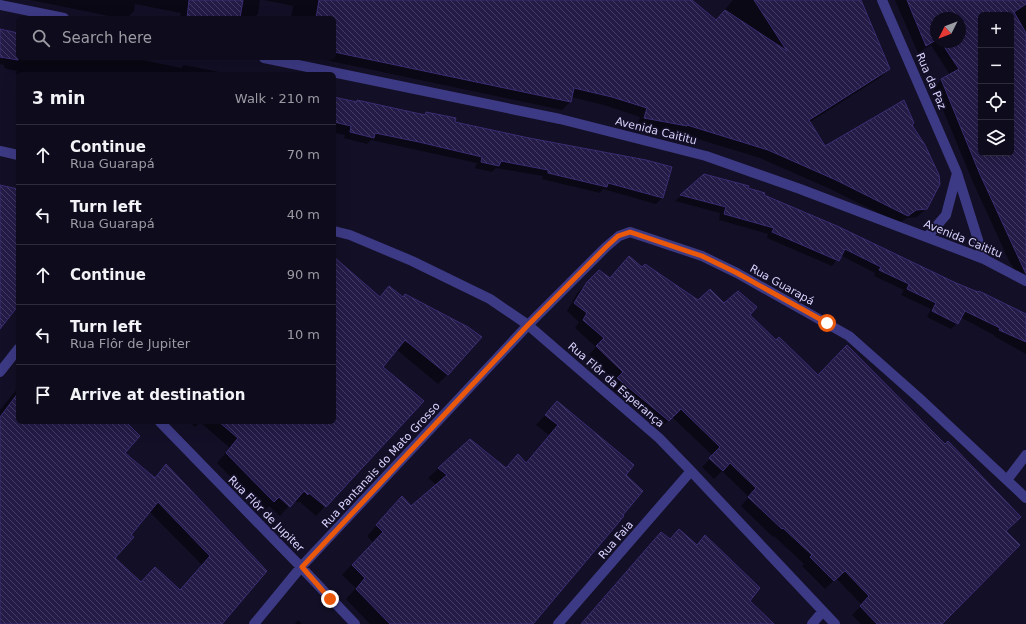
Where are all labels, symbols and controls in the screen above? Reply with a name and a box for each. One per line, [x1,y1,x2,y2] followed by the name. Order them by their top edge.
[930,12,966,48] north arrow
[978,12,1014,156] map controls
[978,12,1014,48] button: +
[16,16,336,60] search box
[30,27,52,49] icon: search
[62,29,152,47] text: Search here
[978,48,1014,84] button: −
[913,51,949,111] street label: Rua da Paz
[978,84,1014,120] button: locate
[32,88,85,108] text: 3 min
[235,91,320,106] text: Walk · 210 m
[614,115,698,147] street label: Avenida Caititu
[978,120,1014,156] button: layers
[70,138,146,156] text: Continue
[32,144,54,166] icon: ahead
[287,147,320,162] text: 70 m
[70,156,155,171] text: Rua Guarapá
[70,198,142,216] text: Turn left
[32,204,54,226] icon: left
[287,207,320,222] text: 40 m
[70,216,155,231] text: Rua Guarapá
[922,217,1004,261] street label: Avenida Caititu
[748,262,816,308] street label: Rua Guarapá
[32,264,54,286] icon: ahead
[70,266,146,284] text: Continue
[287,267,320,282] text: 90 m
[818,314,836,332] route start
[70,318,142,336] text: Turn left
[32,324,54,346] icon: left
[287,327,320,342] text: 10 m
[70,336,190,351] text: Rua Flôr de Jupiter
[565,340,667,430] street label: Rua Flôr da Esperança
[32,384,54,406] icon: arrive
[70,386,245,404] text: Arrive at destination
[319,399,443,530] street label: Rua Pantanais do Mato Grosso
[225,473,307,555] street label: Rua Flôr de Jupiter
[596,518,636,562] street label: Rua Faia
[321,590,339,608] route end

